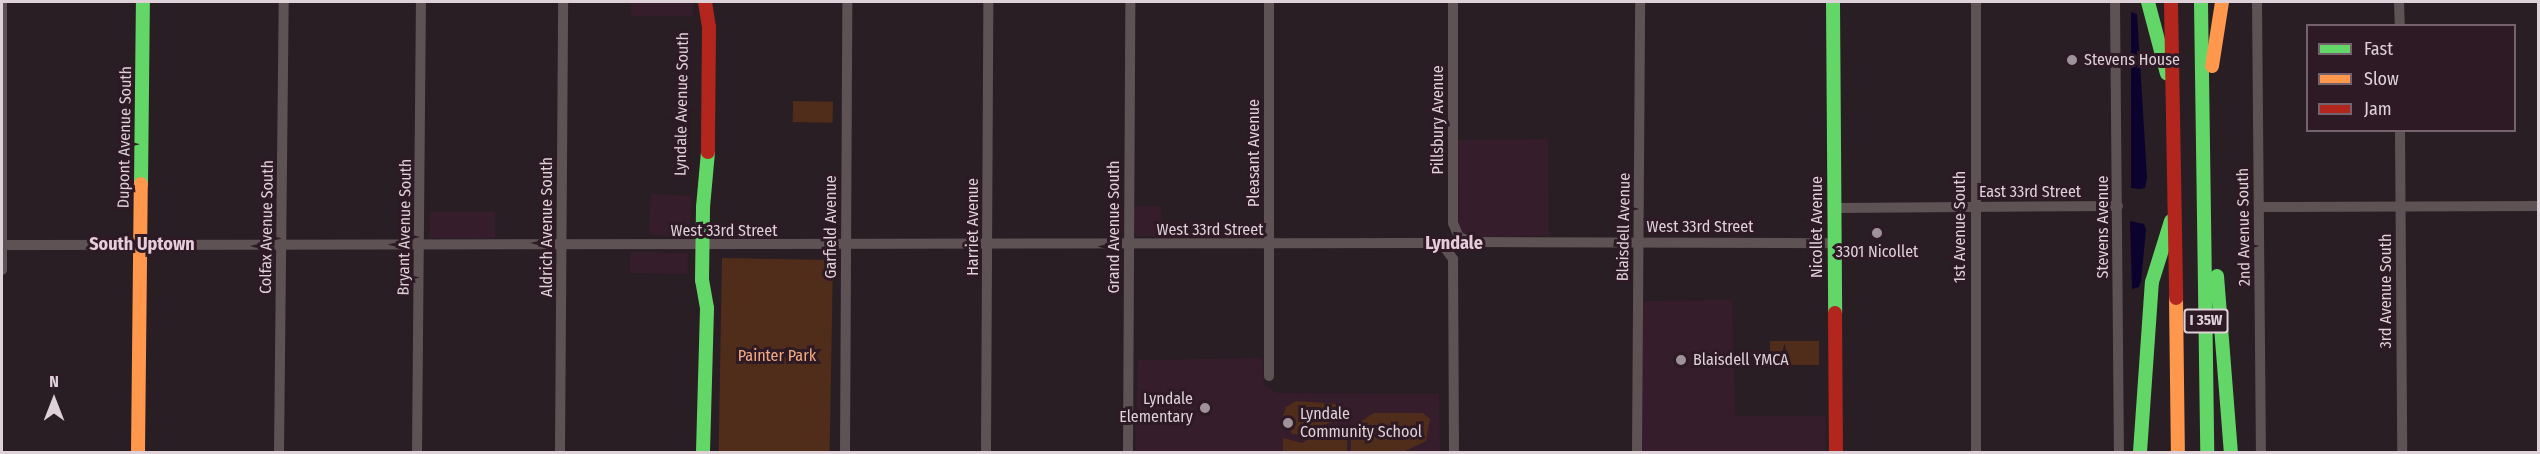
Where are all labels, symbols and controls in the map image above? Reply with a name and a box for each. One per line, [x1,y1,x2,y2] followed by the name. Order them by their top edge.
[2306,24,2516,132] legend
[671,32,693,176] street label: Lyndale Avenue South
[2364,38,2393,60] text: Fast
[2084,50,2180,70] place label: Stevens House
[2065,53,2079,67] marker: Stevens House
[1428,65,1448,175] street label: Pillsbury Avenue
[114,66,136,208] street label: Dupont Avenue South
[2364,68,2399,90] text: Slow
[2364,98,2392,120] text: Jam
[1244,99,1264,207] street label: Pleasant Avenue
[537,157,557,297] street label: Aldrich Avenue South
[394,158,416,296] street label: Bryant Avenue South
[256,160,278,294] street label: Colfax Avenue South
[1104,160,1124,294] street label: Grand Avenue South
[2233,168,2255,286] street label: 2nd Avenue South
[1950,171,1970,283] street label: 1st Avenue South
[1613,173,1635,281] street label: Blaisdell Avenue
[821,175,841,279] street label: Garfield Avenue
[1807,176,1827,278] street label: Nicollet Avenue
[2093,176,2113,278] street label: Stevens Avenue
[963,178,983,276] street label: Harriet Avenue
[1979,182,2081,202] street label: East 33rd Street
[1647,217,1753,237] street label: West 33rd Street
[1157,220,1263,240] street label: West 33rd Street
[671,221,777,241] street label: West 33rd Street
[1870,226,1884,240] marker: 3301 Nicollet
[1425,232,1483,254] district label: Lyndale
[89,233,195,255] district label: South Uptown
[2376,234,2396,348] street label: 3rd Avenue South
[1836,242,1918,262] place label: 3301 Nicollet
[2184,309,2228,333] road number: I 35W
[738,346,816,366] park label: Painter Park
[1693,350,1789,370] place label: Blaisdell YMCA
[1674,353,1688,367] marker: Blaisdell YMCA
[24,370,84,430] north arrow
[49,372,59,391] text: N
[1119,389,1193,427] place label: Lyndale Elementary
[1198,401,1212,415] marker: Lyndale Elementary
[1300,404,1422,442] place label: Lyndale Community School
[1281,416,1295,430] marker: Lyndale Community School

